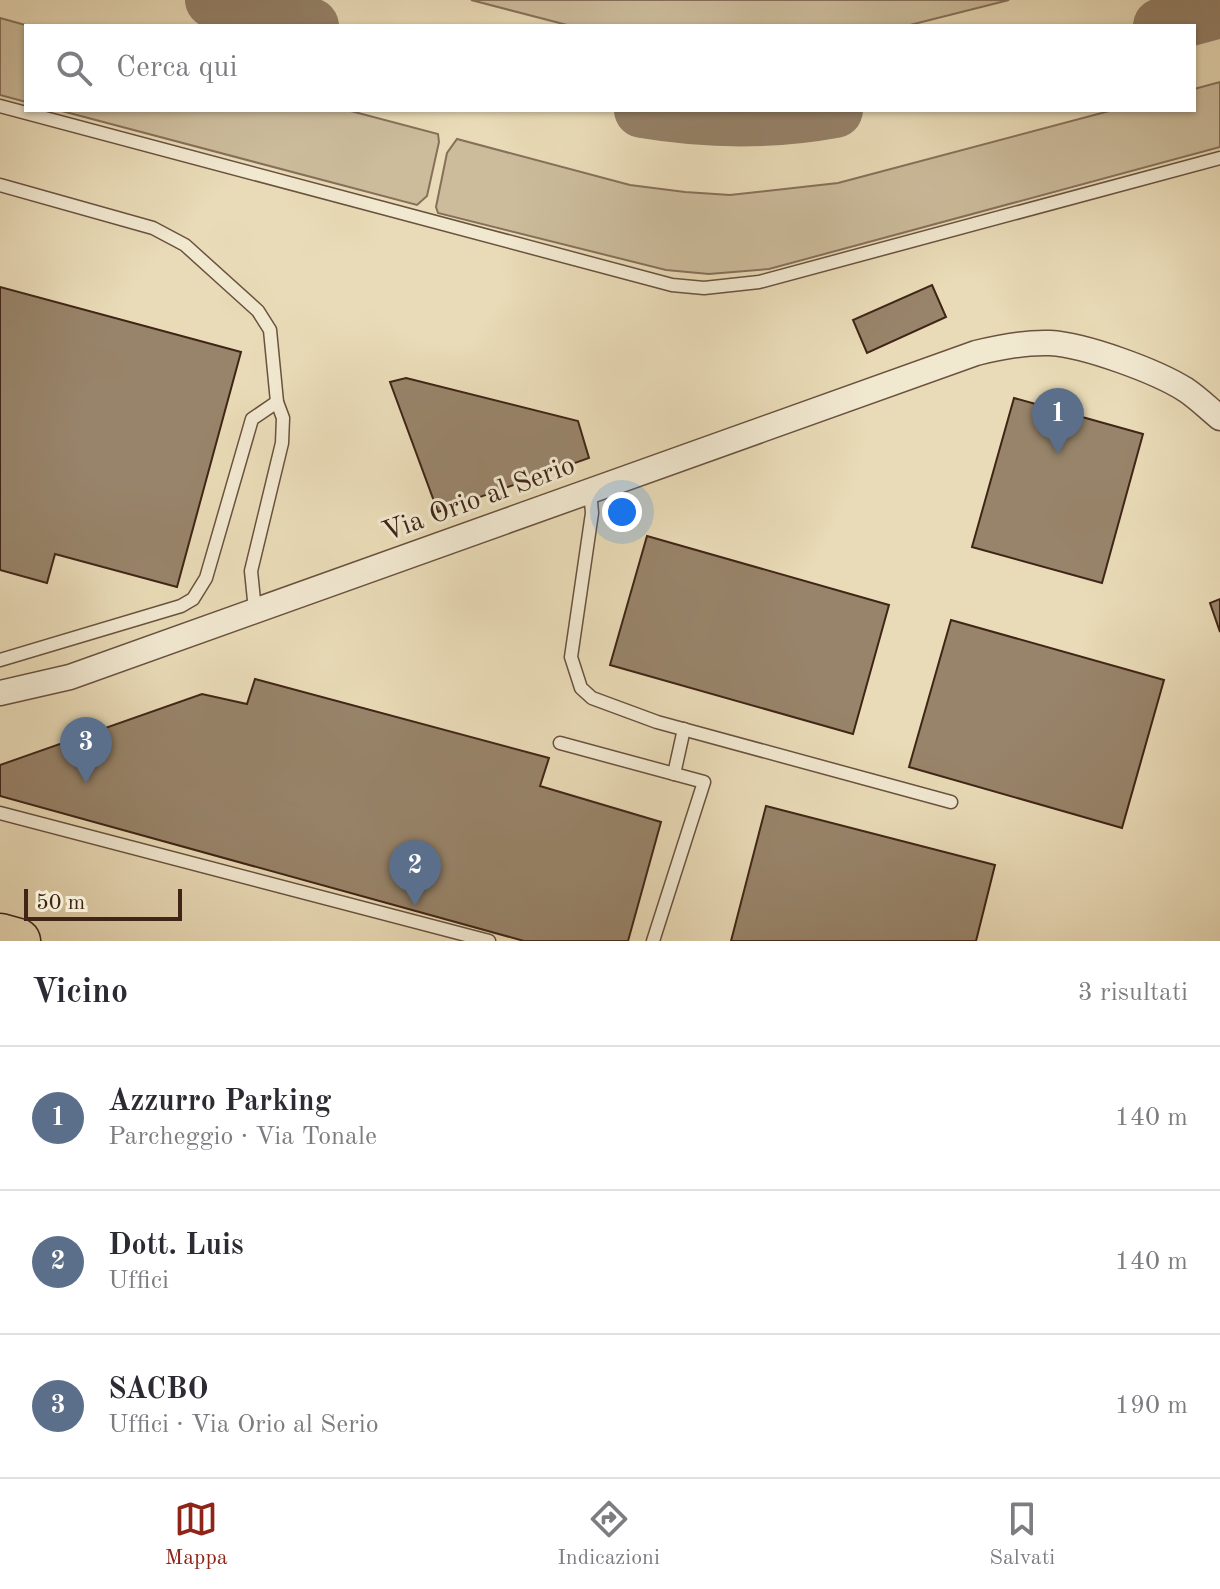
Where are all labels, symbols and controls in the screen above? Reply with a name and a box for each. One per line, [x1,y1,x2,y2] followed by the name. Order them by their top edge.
[24,24,1196,112] search box
[52,46,96,90] icon: search
[116,53,238,83] text: Cerca qui
[1032,388,1084,454] pin: 1
[379,452,579,548] street label: Via Orio al Serio
[602,492,642,532] your location
[60,717,112,783] pin: 3
[389,840,441,906] pin: 2
[24,885,182,921] scale bar
[36,892,85,914] text: 50 m
[32,976,128,1010] text: Vicino
[1078,980,1188,1006] text: 3 risultati
[108,1087,331,1117] text: Azzurro Parking
[50,1105,66,1131] text: 1
[1115,1105,1188,1131] text: 140 m
[108,1124,377,1150] text: Parcheggio · Via Tonale
[108,1231,244,1261] text: Dott. Luis
[50,1249,66,1275] text: 2
[1115,1249,1188,1275] text: 140 m
[108,1268,169,1294] text: Uffici
[108,1375,209,1405] text: SACBO
[50,1393,66,1419] text: 3
[1115,1393,1188,1419] text: 190 m
[108,1412,379,1438] text: Uffici · Via Orio al Serio
[165,1497,228,1572] tab: Mappa
[557,1497,660,1572] tab: Indicazioni
[989,1497,1055,1572] tab: Salvati

